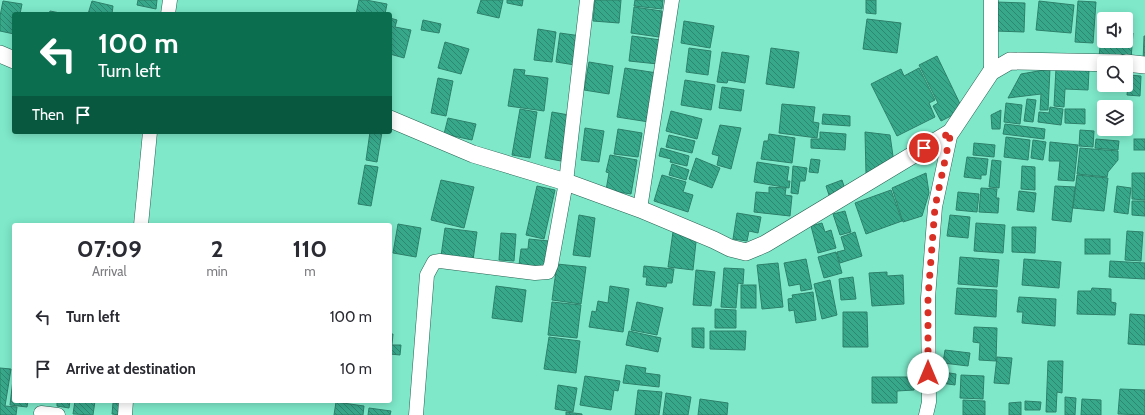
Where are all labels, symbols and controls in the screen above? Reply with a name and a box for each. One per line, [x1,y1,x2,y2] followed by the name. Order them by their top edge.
[1097,12,1133,136] map controls
[1097,12,1133,48] button: sound
[98,26,179,60] text: 100 m
[32,28,84,80] icon: left
[1097,56,1133,92] button: search
[98,60,161,82] text: Turn left
[1097,100,1133,136] button: layers
[72,104,94,126] icon: arrive
[32,106,64,124] text: Then
[907,131,941,165] pin
[913,137,935,159] icon: arrive
[77,234,142,263] text: 07:09
[211,234,223,263] text: 2
[293,234,327,263] text: 110
[92,263,127,279] text: Arrival
[206,263,228,279] text: min
[304,263,316,279] text: m
[32,306,54,328] icon: left
[66,308,120,326] text: Turn left
[330,308,372,326] text: 100 m
[907,352,949,394] position arrow
[32,358,54,380] icon: arrive
[66,360,196,378] text: Arrive at destination
[340,360,372,378] text: 10 m

